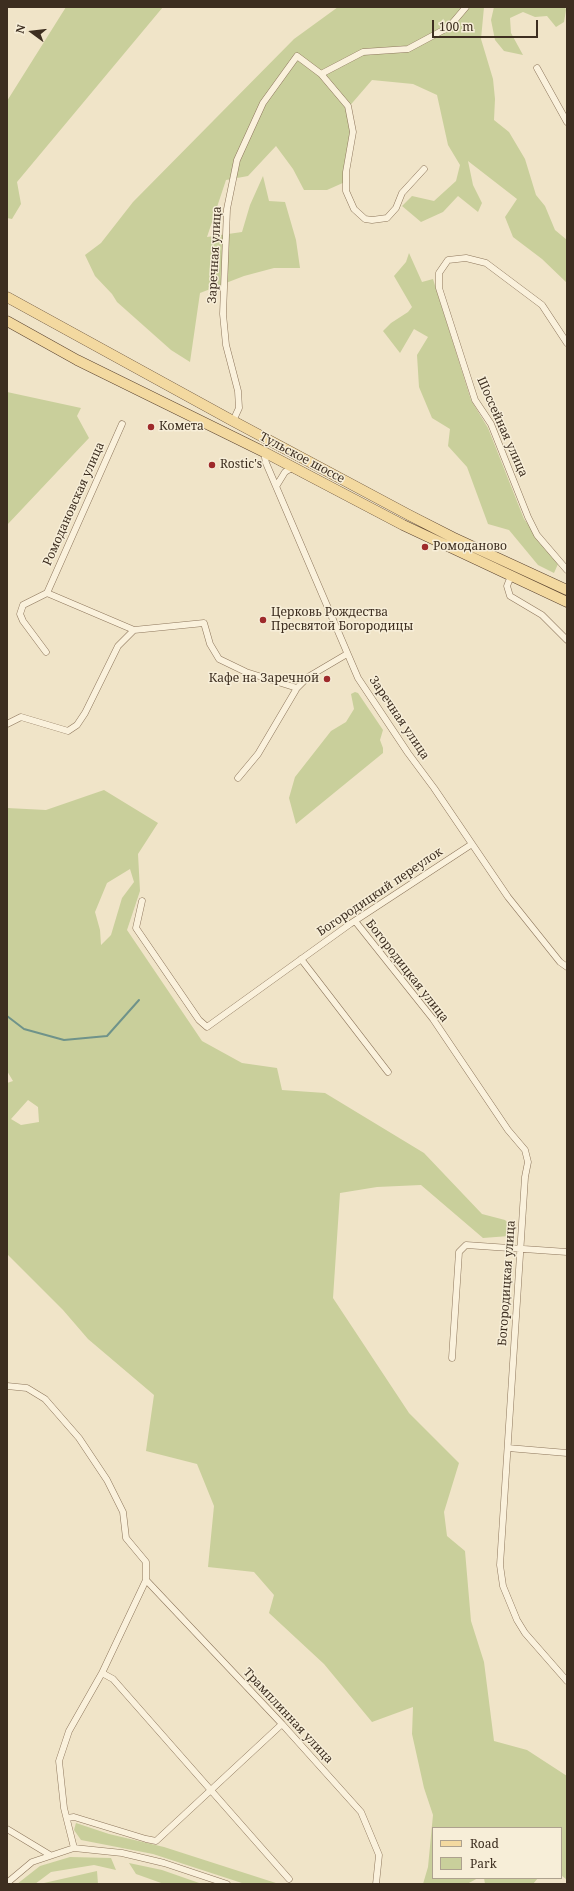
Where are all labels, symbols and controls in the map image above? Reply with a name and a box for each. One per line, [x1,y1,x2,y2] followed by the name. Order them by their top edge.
[12,12,52,52] north arrow
[434,12,540,38] scale bar
[439,18,474,35] text: 100 m
[12,23,28,35] text: N
[205,206,225,304] street label: Заречная улица
[473,375,531,479] street label: Шоссейная улица
[159,420,204,434] place label: Комета
[146,422,156,432] marker: Комета
[257,430,347,486] street label: Тульское шоссе
[40,440,108,568] street label: Ромодановская улица
[220,458,262,472] place label: Rostic's
[207,460,217,470] marker: Rostic's
[433,540,507,554] place label: Ромоданово
[420,542,430,552] marker: Ромоданово
[271,606,413,634] place label: Церковь Рождества Пресвятой Богородицы
[258,615,268,625] marker: Церковь Рождества Пресвятой Богородицы
[209,672,319,686] place label: Кафе на Заречной
[322,674,332,684] marker: Кафе на Заречной
[366,674,432,762] street label: Заречная улица
[315,845,445,939] street label: Богородицкий переулок
[363,917,451,1025] street label: Богородицкая улица
[495,1220,519,1346] street label: Богородицкая улица
[240,1665,336,1767] street label: Трамплинная улица
[432,1827,562,1879] legend
[470,1835,499,1852] text: Road
[470,1855,497,1872] text: Park

